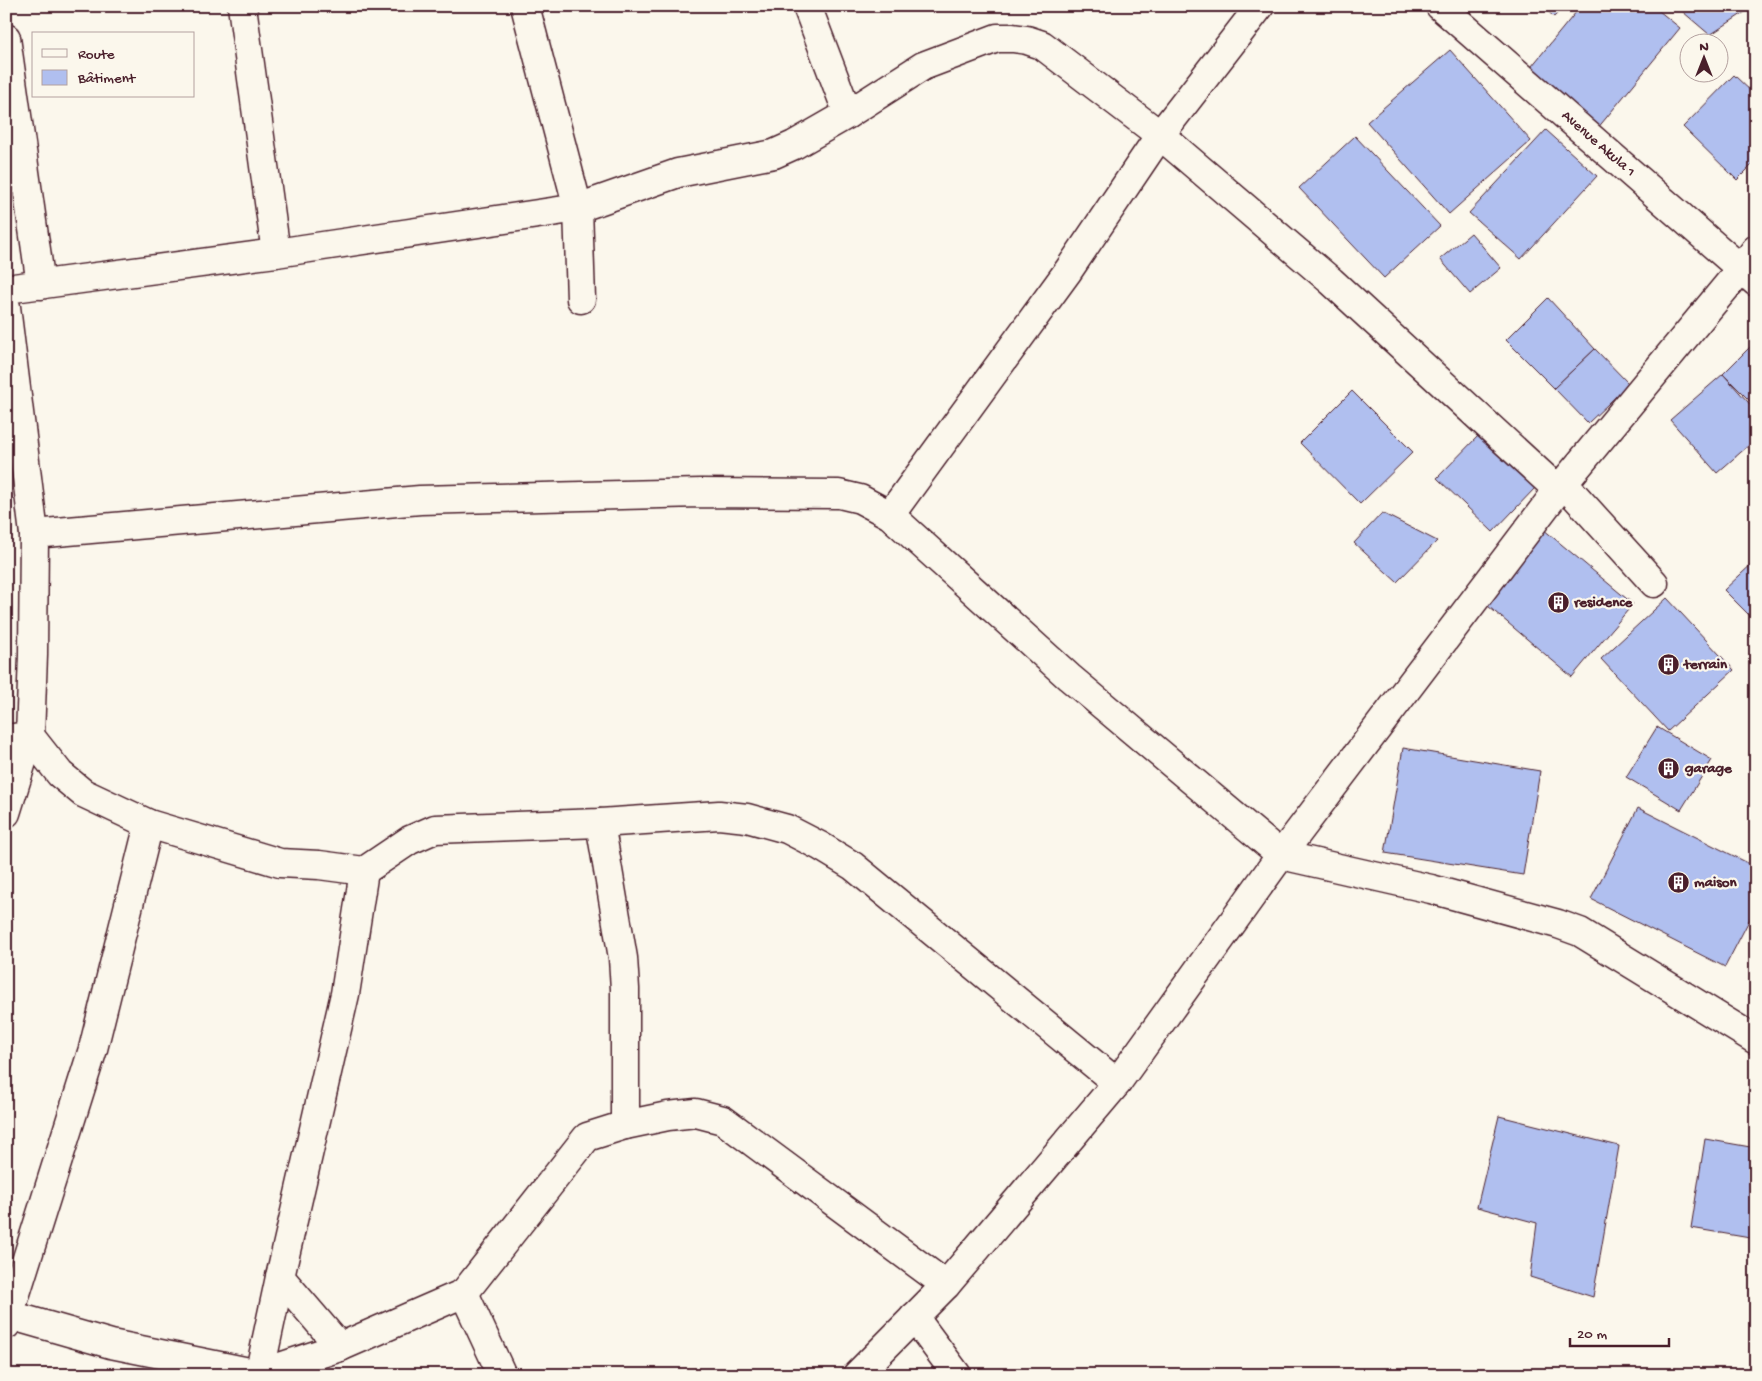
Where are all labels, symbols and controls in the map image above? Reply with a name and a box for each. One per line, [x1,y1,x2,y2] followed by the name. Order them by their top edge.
[32,32,195,98] legend
[1680,32,1730,82] north arrow
[1699,39,1709,56] text: N
[78,46,115,64] text: Route
[77,70,137,88] text: Bâtiment
[1557,107,1639,181] street label: Avenue Akula 1
[1546,591,1570,615] building icon: residence
[1573,594,1634,612] place label: residence
[1656,653,1680,677] building icon: terrain
[1682,656,1728,674] place label: terrain
[1657,757,1681,781] building icon: garage
[1684,760,1733,778] place label: garage
[1666,871,1690,895] building icon: maison
[1694,874,1738,892] place label: maison
[1570,1316,1668,1348] scale bar
[1577,1326,1607,1344] text: 20 m

